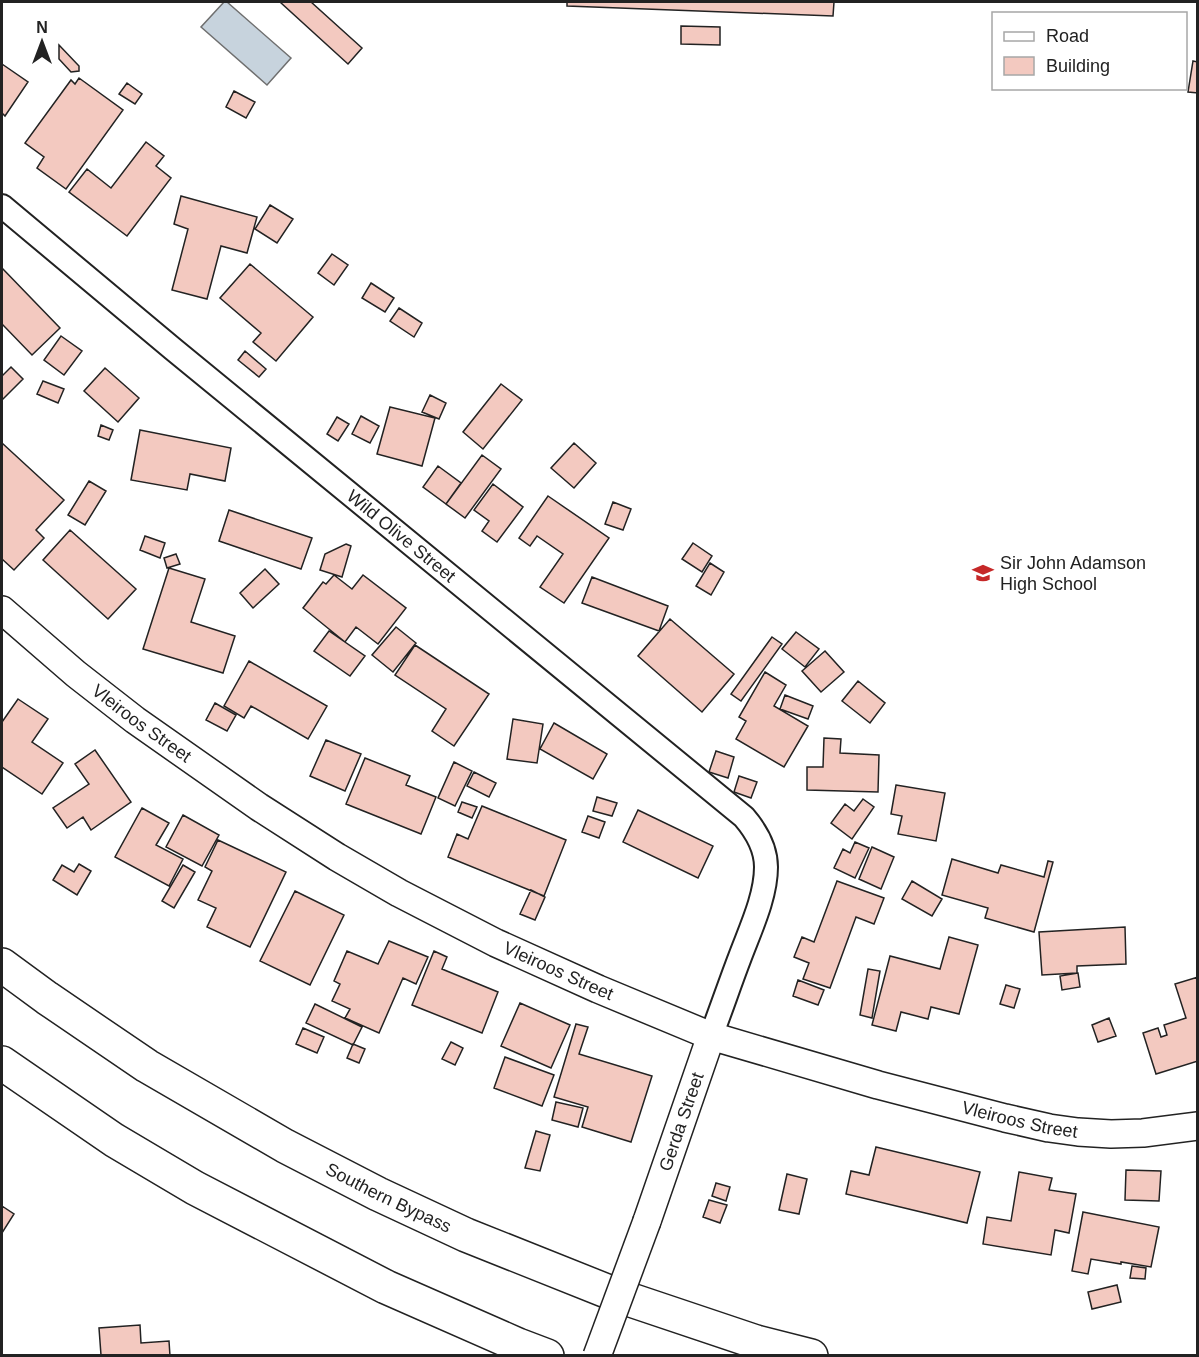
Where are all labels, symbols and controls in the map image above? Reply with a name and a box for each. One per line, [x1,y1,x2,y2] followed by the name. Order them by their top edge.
[12,12,72,72] north arrow
[992,12,1187,90] legend
[36,19,48,36] text: N
[1046,26,1089,46] text: Road
[1046,56,1110,76] text: Building
[343,486,459,586] street label: Wild Olive Street
[1000,553,1146,594] place label: Sir John Adamson High School
[971,561,995,585] school or university icon: Sir John Adamson High School
[88,680,195,766] street label: Vleiroos Street
[500,938,616,1004] street label: Vleiroos Street
[655,1070,708,1174] street label: Gerda Street
[960,1097,1079,1142] street label: Vleiroos Street
[322,1159,454,1237] street label: Southern Bypass

